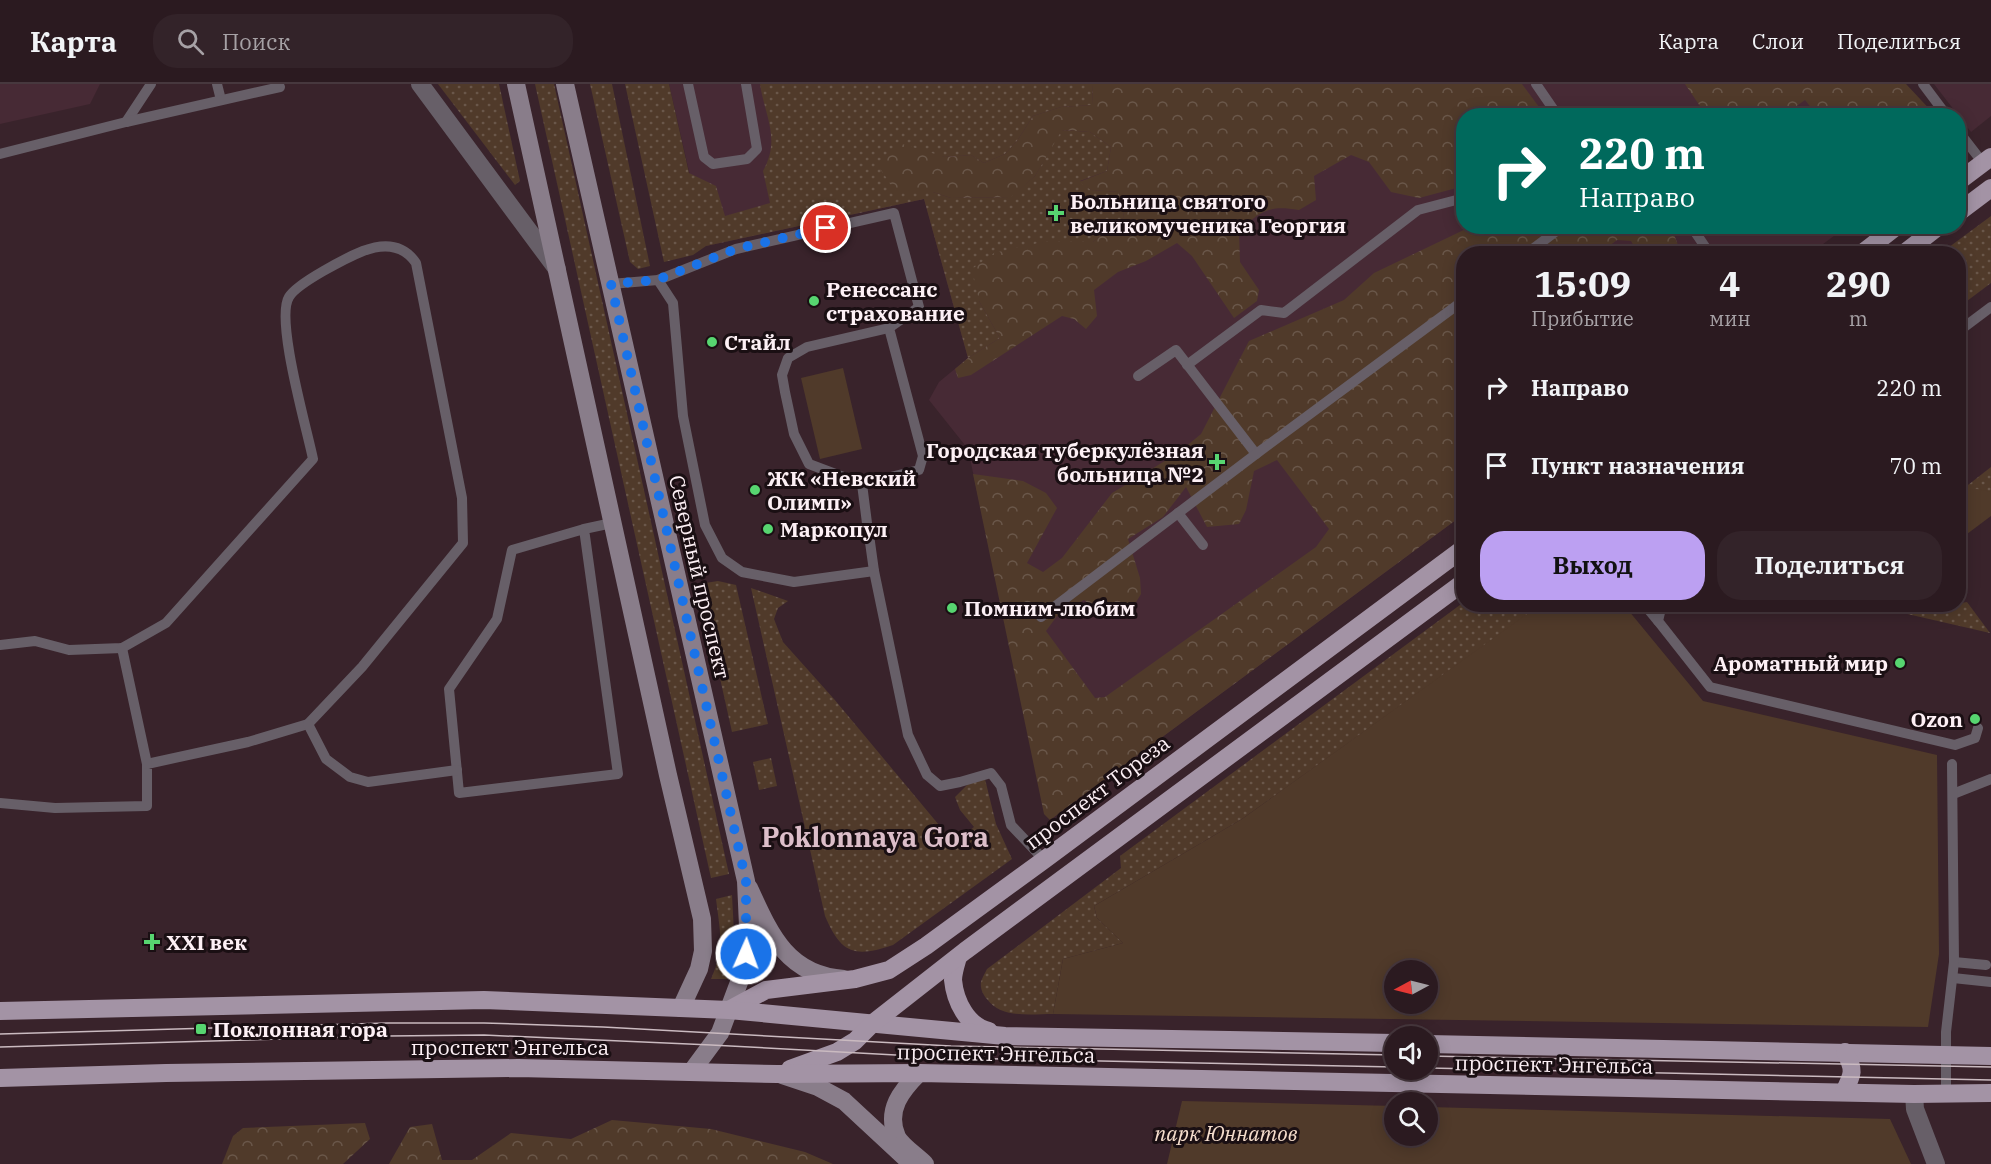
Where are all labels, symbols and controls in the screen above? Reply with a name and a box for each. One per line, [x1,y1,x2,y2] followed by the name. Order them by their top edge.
[153,14,573,68] search box
[30,23,117,60] text: Карта
[174,25,207,58] icon: search
[222,27,290,56] text: Поиск
[1658,27,1719,55] text: Карта
[1752,27,1804,55] text: Слои
[1837,27,1961,55] text: Поделиться
[1579,126,1705,181] text: 220 m
[1480,132,1558,210] icon: right
[1579,179,1695,214] text: Направо
[1070,187,1346,239] place label: Больница святого великомученика Георгия
[800,202,851,253] pin
[1047,204,1065,222] marker: Больница святого великомученика Георгия
[809,211,842,244] icon: arrive
[1534,260,1631,307] text: 15:09
[1719,260,1741,307] text: 4
[1826,260,1891,307] text: 290
[826,275,965,327] place label: Ренессанс страхование
[807,294,821,308] marker: Ренессанс страхование
[1531,305,1634,332] text: Прибытие
[1709,305,1751,332] text: мин
[1849,305,1868,332] text: m
[724,328,791,356] place label: Стайл
[705,335,719,349] marker: Стайл
[1480,371,1513,404] icon: right
[1531,373,1629,402] text: Направо
[1876,373,1942,402] text: 220 m
[926,436,1204,488] place label: Городская туберкулёзная больница №2
[1480,449,1513,482] icon: arrive
[1531,451,1745,480] text: Пункт назначения
[1890,451,1942,480] text: 70 m
[1208,453,1226,471] marker: Городская туберкулёзная больница №2
[767,464,916,516] place label: ЖК «Невский Олимп»
[663,472,737,682] street label: Северный проспект
[748,483,762,497] marker: ЖК «Невский Олимп»
[780,515,888,543] place label: Маркопул
[761,522,775,536] marker: Маркопул
[1480,531,1705,600] button: Выход
[1717,531,1942,600] button: Поделиться
[964,594,1135,622] place label: Помним-любим
[945,601,959,615] marker: Помним-любим
[1714,649,1888,677] place label: Ароматный мир
[1893,656,1907,670] marker: Ароматный мир
[1910,705,1963,733] place label: Ozon
[1968,712,1982,726] marker: Ozon
[1019,728,1175,856] street label: проспект Тореза
[761,819,989,854] district label: Poklonnaya Gora
[714,922,778,986] position arrow
[166,928,247,956] place label: XXI век
[143,933,161,951] marker: XXI век
[1384,960,1438,1014] north arrow
[1384,960,1438,1146] map controls
[213,1015,388,1043] place label: Поклонная гора
[194,1022,208,1036] marker: Поклонная гора
[1384,1026,1438,1080] button: sound
[411,1033,609,1061] street label: проспект Энгельса
[896,1037,1096,1069] street label: проспект Энгельса
[1454,1048,1654,1080] street label: проспект Энгельса
[1384,1092,1438,1146] button: search
[1154,1119,1298,1147] park label: парк Юннатов

